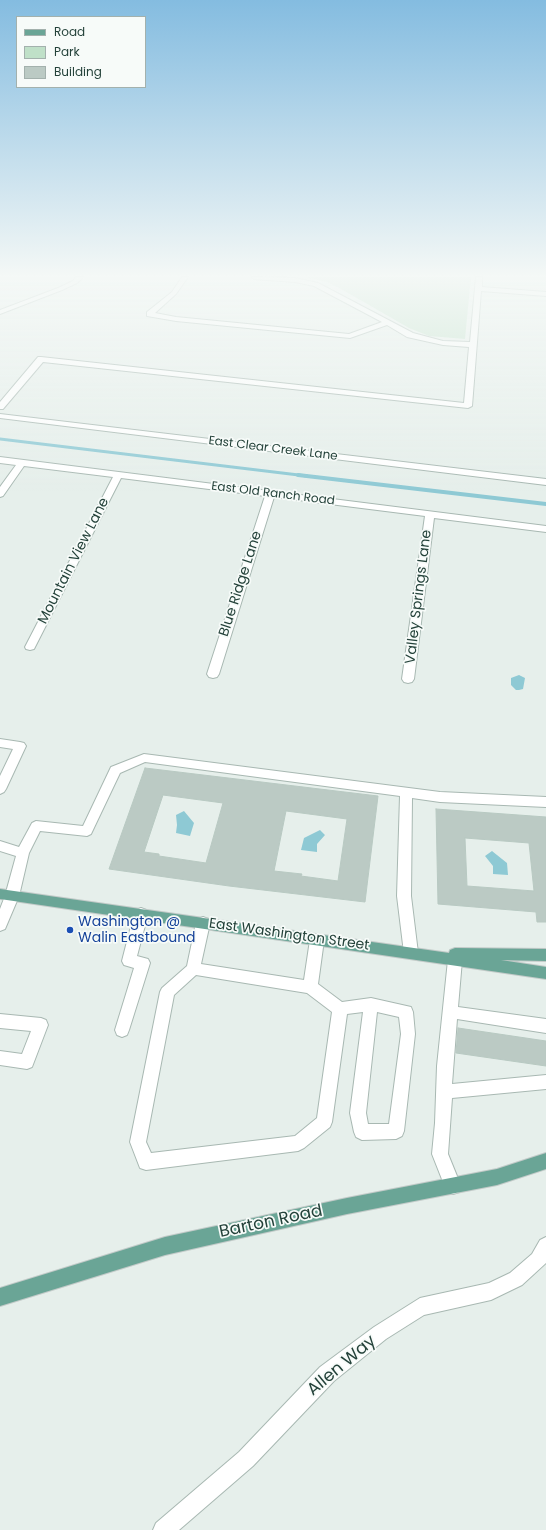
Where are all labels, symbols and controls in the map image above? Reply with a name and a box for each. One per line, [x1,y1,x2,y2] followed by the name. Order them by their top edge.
[16,16,146,88] legend
[54,23,85,40] text: Road
[54,43,80,60] text: Park
[54,63,102,80] text: Building
[208,434,338,464] street label: East Clear Creek Lane
[210,479,336,509] street label: East Old Ranch Road
[35,495,113,627] street label: Mountain View Lane
[216,529,266,639] street label: Blue Ridge Lane
[402,529,436,665] street label: Valley Springs Lane
[78,914,196,946] place label: Washington @ Walin Eastbound
[208,915,370,955] street label: East Washington Street
[65,925,75,935] marker: Washington @ Walin Eastbound
[218,1201,324,1243] street label: Barton Road
[303,1331,381,1401] street label: Allen Way

